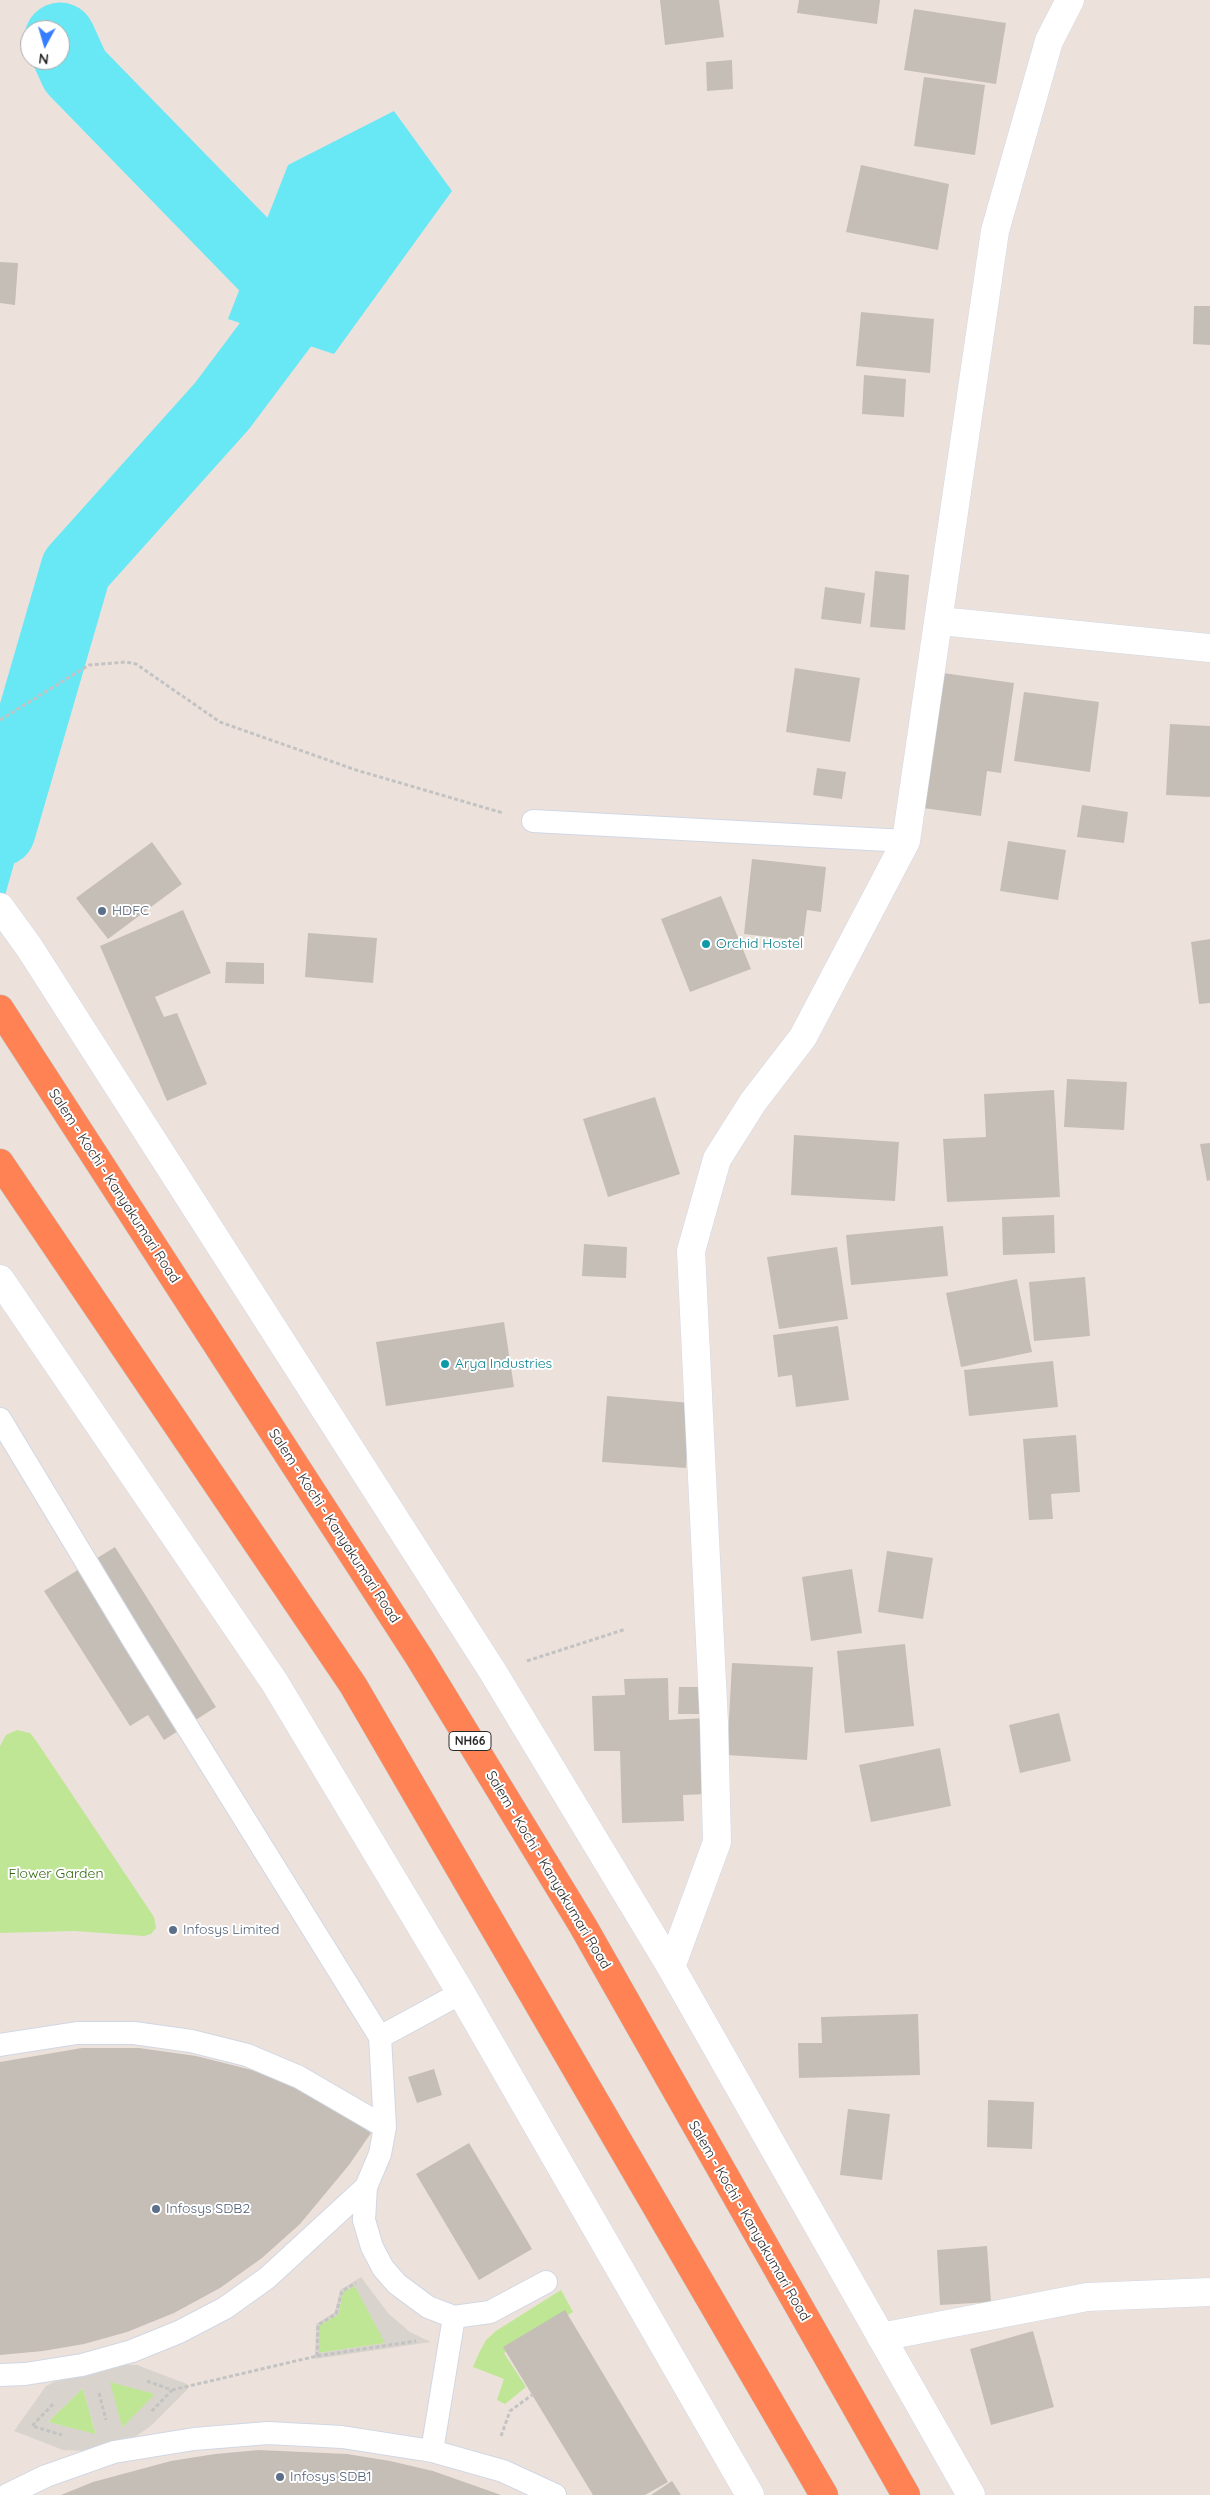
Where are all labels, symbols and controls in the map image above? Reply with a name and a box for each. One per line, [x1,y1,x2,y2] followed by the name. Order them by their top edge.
[20,20,70,70] north arrow
[37,49,50,68] text: N
[112,903,149,919] place label: HDFC
[96,905,108,917] marker: HDFC
[716,936,803,952] place label: Orchid Hostel
[700,938,712,950] marker: Orchid Hostel
[45,1086,183,1286] street label: Salem - Kochi - Kanyakumari Road
[455,1356,552,1372] place label: Arya Industries
[439,1358,451,1370] marker: Arya Industries
[265,1426,403,1626] street label: Salem - Kochi - Kanyakumari Road
[449,1732,491,1750] road number: NH66
[482,1768,614,1972] street label: Salem - Kochi - Kanyakumari Road
[8,1866,104,1882] park label: Flower Garden
[183,1922,280,1938] place label: Infosys Limited
[167,1924,179,1936] marker: Infosys Limited
[685,2118,813,2324] street label: Salem - Kochi - Kanyakumari Road
[166,2201,250,2217] place label: Infosys SDB2
[150,2203,162,2215] marker: Infosys SDB2
[290,2469,372,2485] place label: Infosys SDB1
[274,2471,286,2483] marker: Infosys SDB1

